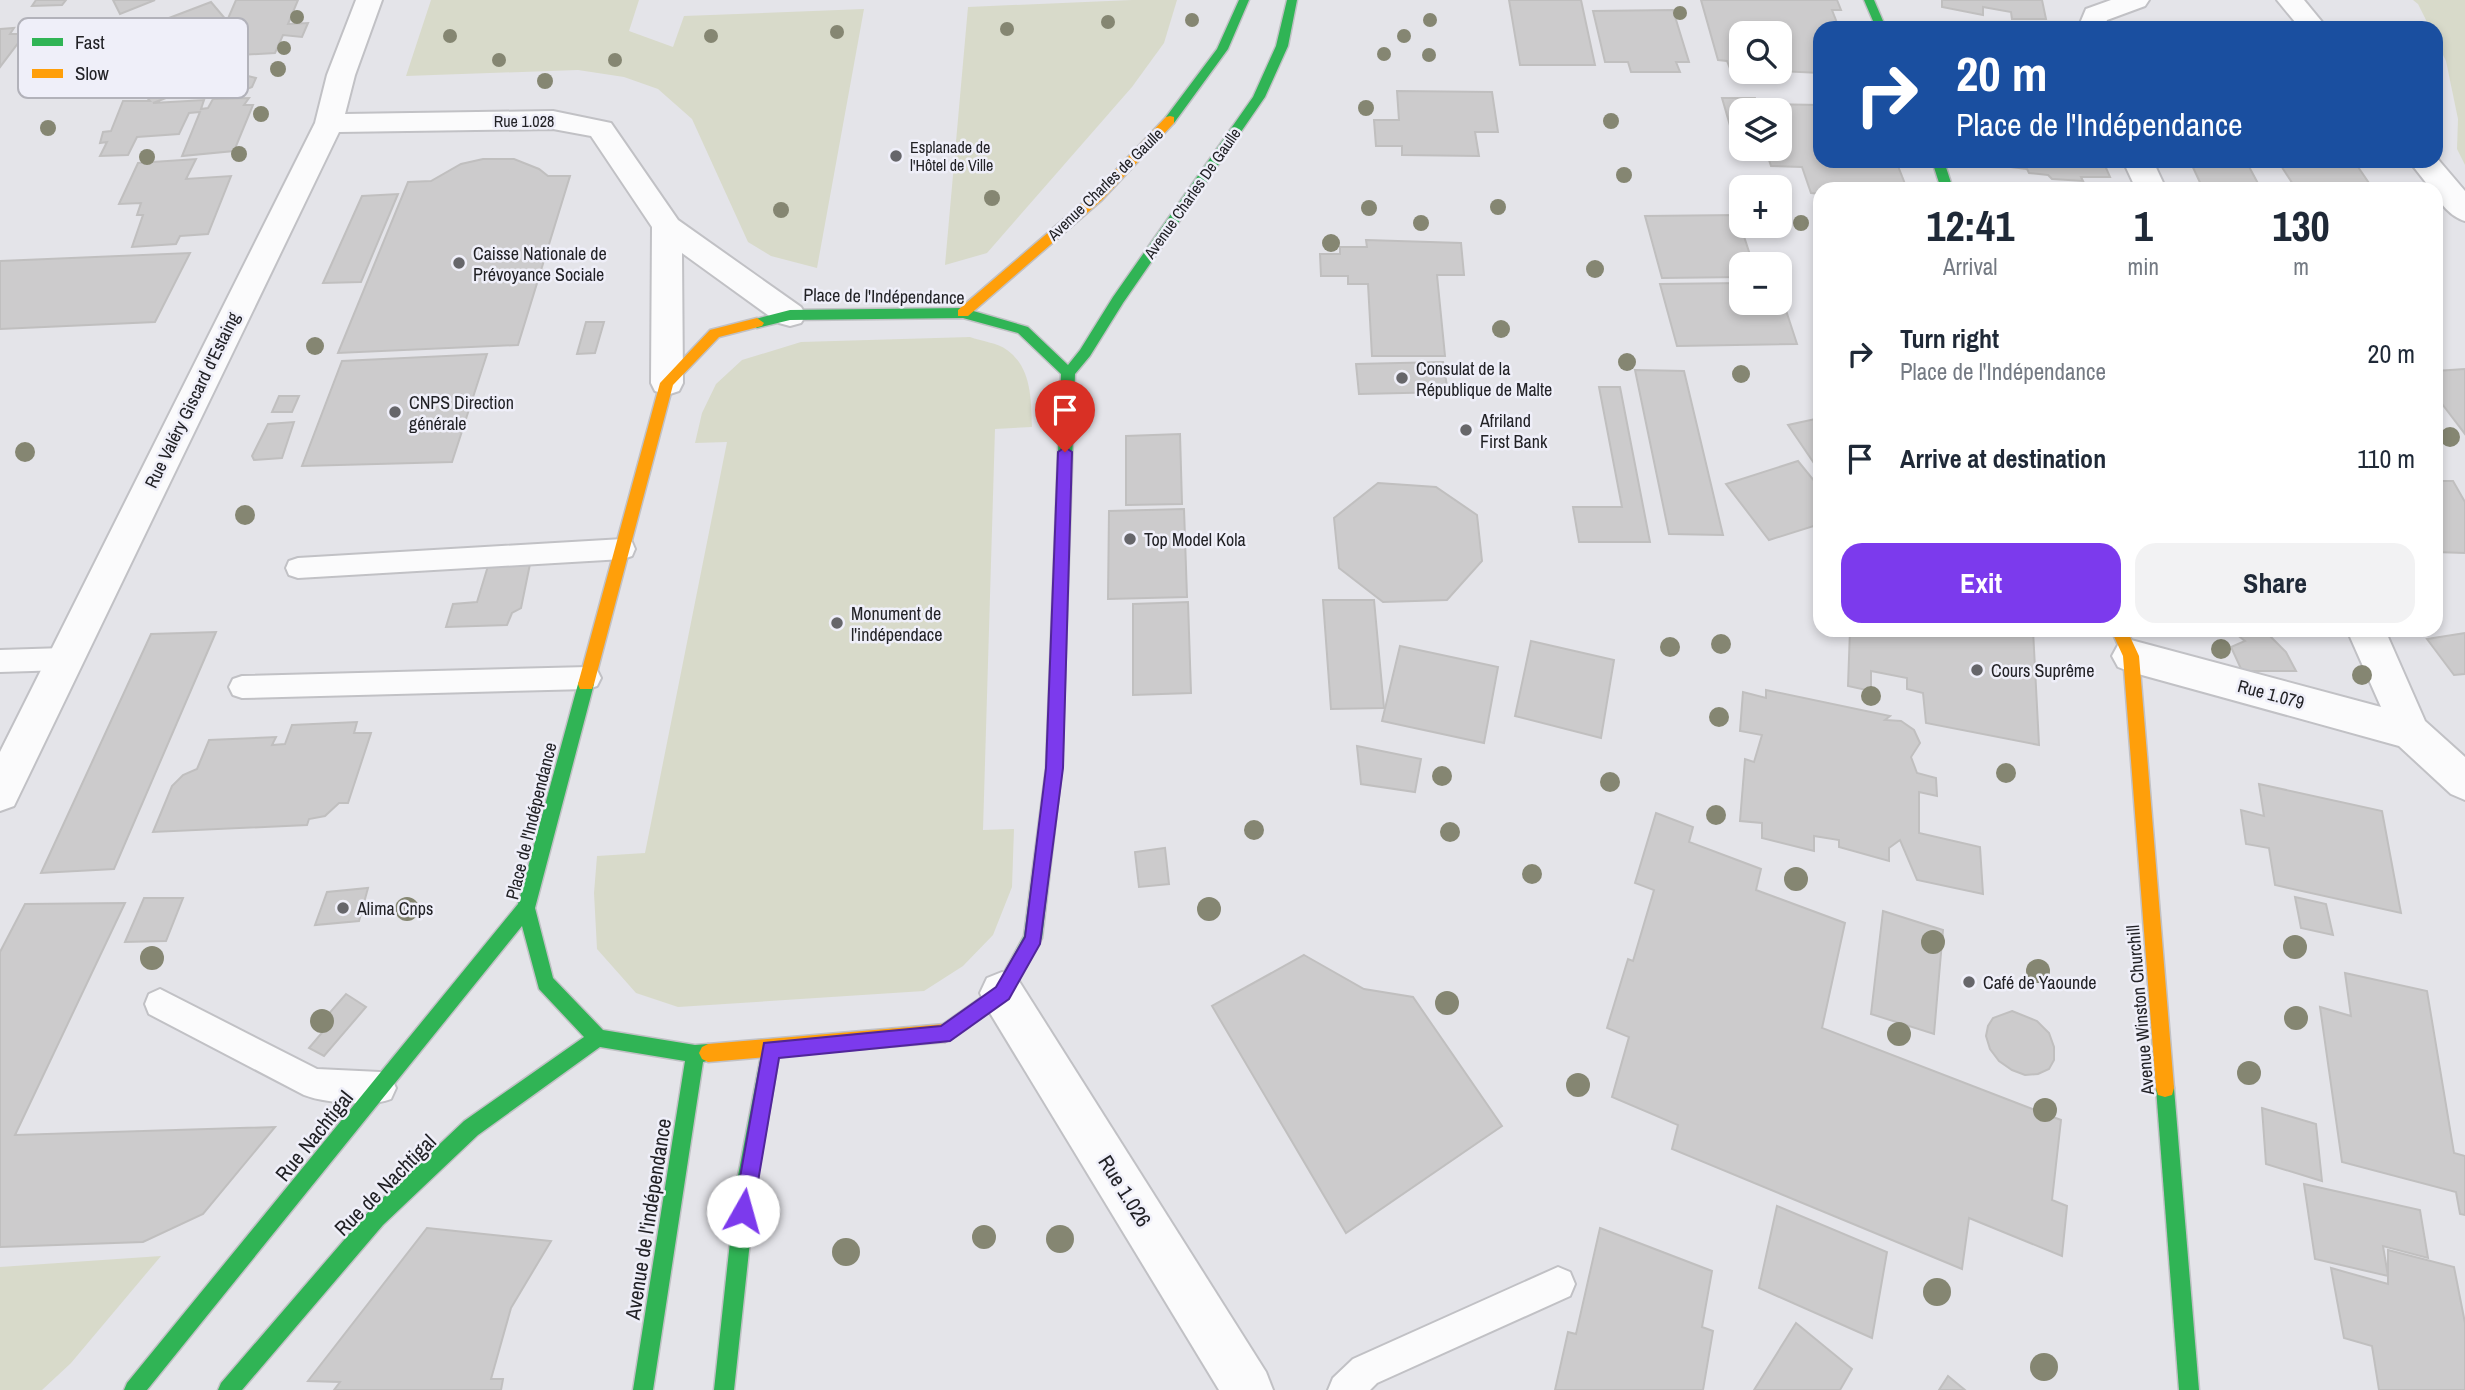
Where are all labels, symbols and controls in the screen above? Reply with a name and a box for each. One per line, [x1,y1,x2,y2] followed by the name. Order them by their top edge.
[18,18,248,98] legend
[1729,21,1792,315] map controls
[1729,21,1792,84] button: search
[75,29,105,55] text: Fast
[1956,40,2048,106] text: 20 m
[1841,49,1932,140] icon: right
[75,60,110,86] text: Slow
[1729,98,1792,161] button: layers
[1956,103,2243,146] text: Place de l'Indépendance
[494,110,554,132] street label: Rue 1.028
[1042,123,1168,246] street label: Avenue Charles de Gaulle
[1138,123,1245,264] street label: Avenue Charles De Gaulle
[910,136,993,176] place label: Esplanade de l'Hôtel de Ville
[888,148,904,164] marker: Esplanade de l'Hôtel de Ville
[1729,175,1792,238] button: +
[1926,198,2014,254] text: 12:41
[2134,198,2153,254] text: 1
[2272,198,2330,254] text: 130
[473,241,607,287] place label: Caisse Nationale de Prévoyance Sociale
[1943,251,1998,282] text: Arrival
[2128,251,2159,282] text: min
[2293,251,2309,282] text: m
[1729,252,1792,315] button: −
[451,255,467,271] marker: Caisse Nationale de Prévoyance Sociale
[803,282,965,310] street label: Place de l'Indépendance
[138,307,246,492] street label: Rue Valéry Giscard d'Estaing
[1900,321,1999,356] text: Turn right
[1841,335,1879,373] icon: right
[2368,336,2415,371] text: 20 m
[1416,356,1552,402] place label: Consulat de la République de Malte
[1900,356,2106,387] text: Place de l'Indépendance
[1394,370,1410,386] marker: Consulat de la République de Malte
[1035,380,1095,452] pin
[409,390,514,436] place label: CNPS Direction générale
[1046,391,1084,429] icon: arrive
[387,404,403,420] marker: CNPS Direction générale
[1479,408,1548,454] place label: Afriland First Bank
[1458,422,1474,438] marker: Afriland First Bank
[1841,440,1879,478] icon: arrive
[1900,441,2106,476] text: Arrive at destination
[2357,441,2415,476] text: 110 m
[1144,527,1246,552] place label: Top Model Kola
[1122,531,1138,547] marker: Top Model Kola
[1841,543,2121,623] button: Exit
[2135,543,2415,623] button: Share
[851,601,942,647] place label: Monument de l'indépendace
[829,615,845,631] marker: Monument de l'indépendace
[1991,658,2094,683] place label: Cours Suprême
[1969,662,1985,678] marker: Cours Suprême
[2235,673,2307,715] street label: Rue 1.079
[499,740,563,902] street label: Place de l'Indépendance
[356,896,433,921] place label: Alima Cnps
[335,900,351,916] marker: Alima Cnps
[2120,924,2160,1097] street label: Avenue Winston Churchill
[1983,970,2097,995] place label: Café de Yaounde
[1961,974,1977,990] marker: Café de Yaounde
[268,1084,360,1188] street label: Rue Nachtigal
[618,1116,678,1323] street label: Avenue de l'indépendance
[328,1128,442,1242] street label: Rue de Nachtigal
[1092,1150,1158,1232] street label: Rue 1.026
[706,1174,780,1248] position arrow

